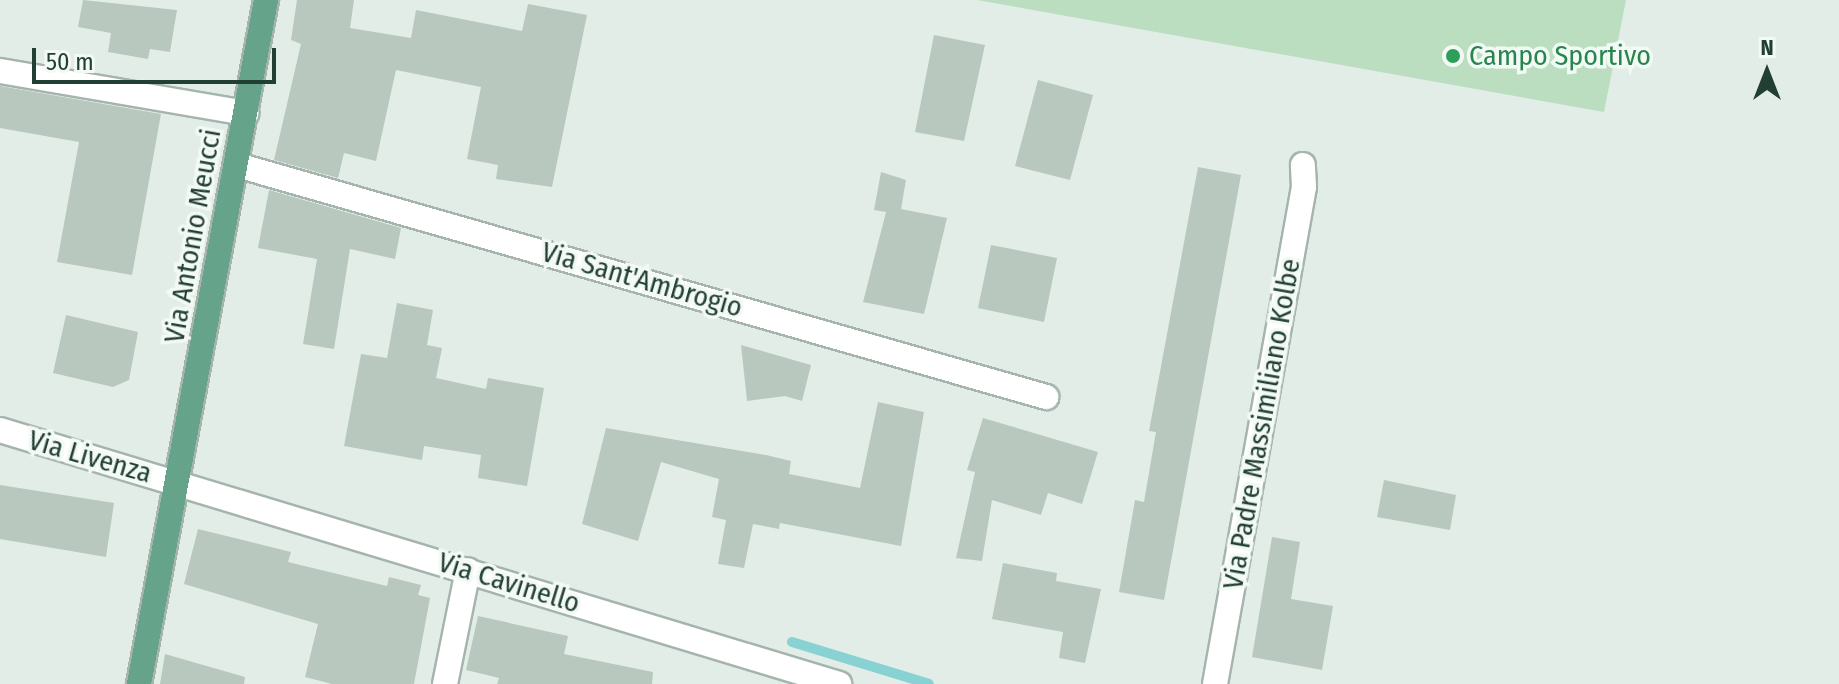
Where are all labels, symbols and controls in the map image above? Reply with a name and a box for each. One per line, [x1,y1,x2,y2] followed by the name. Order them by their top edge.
[36,32,280,82] scale bar
[1727,32,1807,112] north arrow
[1760,34,1774,61] text: N
[1469,39,1651,73] place label: Campo Sportivo
[1444,47,1462,65] marker: Campo Sportivo
[46,48,94,76] text: 50 m
[158,126,228,346] street label: Via Antonio Meucci
[538,235,746,325] street label: Via Sant'Ambrogio
[1216,256,1308,592] street label: Via Padre Massimiliano Kolbe
[25,423,155,491] street label: Via Livenza
[434,546,584,620] street label: Via Cavinello

